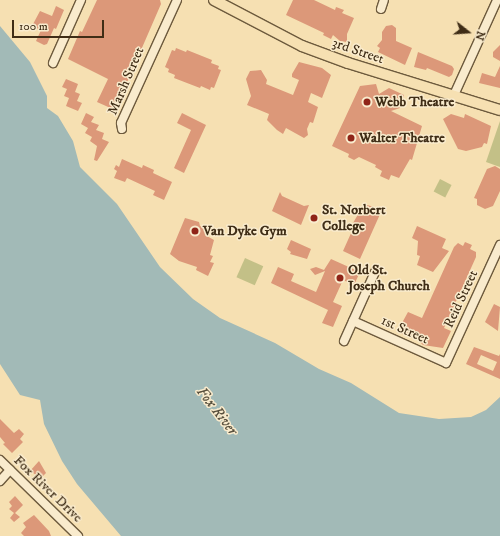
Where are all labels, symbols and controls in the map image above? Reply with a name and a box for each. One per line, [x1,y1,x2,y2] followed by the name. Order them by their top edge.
[14,12,106,38] scale bar
[448,12,488,52] north arrow
[19,19,48,34] text: 100 m
[471,29,487,42] text: N
[330,34,386,68] street label: 3rd Street
[104,45,148,117] street label: Marsh Street
[375,94,454,110] place label: Webb Theatre
[362,97,372,107] marker: Webb Theatre
[359,130,445,146] place label: Walter Theatre
[346,133,356,143] marker: Walter Theatre
[322,202,385,234] place label: St. Norbert College
[309,213,319,223] marker: St. Norbert College
[203,223,287,239] place label: Van Dyke Gym
[190,226,200,236] marker: Van Dyke Gym
[348,262,430,294] place label: Old St. Joseph Church
[440,267,482,331] street label: Reid Street
[335,273,345,283] marker: Old St. Joseph Church
[379,312,431,348] street label: 1st Street
[192,383,242,439] water label: Fox River
[10,452,86,526] street label: Fox River Drive

